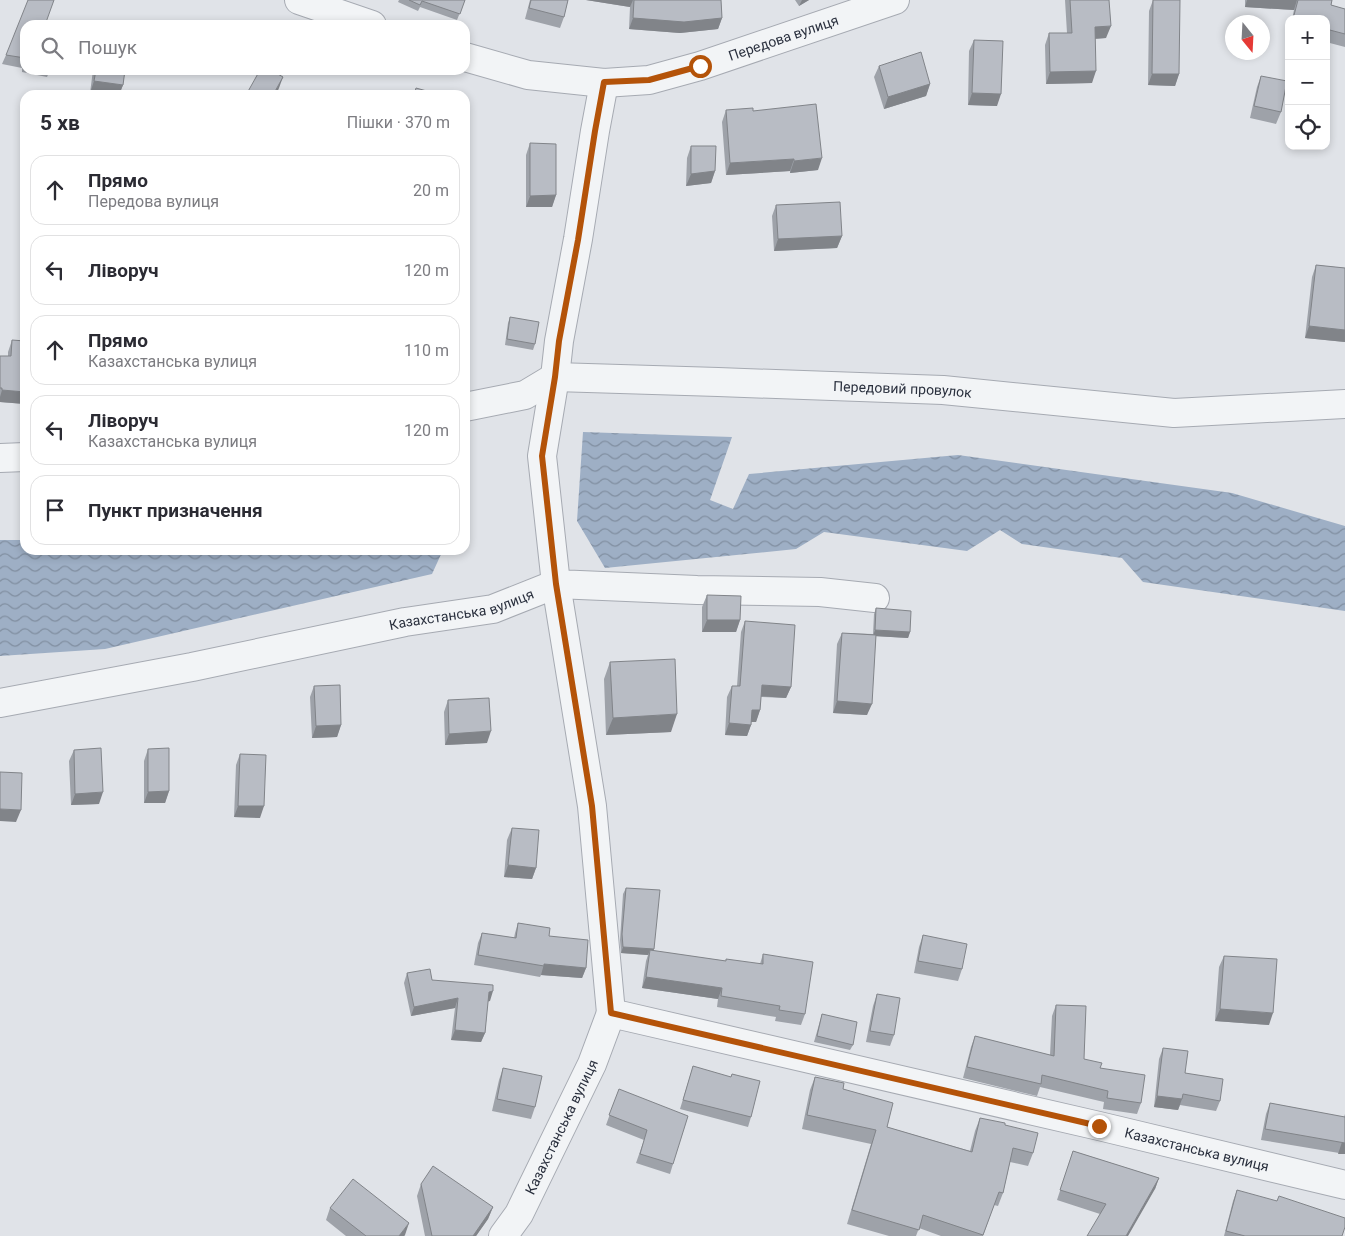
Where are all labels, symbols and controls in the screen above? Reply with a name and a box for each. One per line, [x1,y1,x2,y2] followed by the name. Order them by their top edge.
[726,12,840,64] street label: Передова вулиця
[1225,15,1270,60] north arrow
[1285,15,1330,150] map controls
[1285,15,1330,60] button: +
[20,20,470,75] search box
[38,34,66,62] icon: search
[78,36,137,59] text: Пошук
[689,55,712,78] route start
[1285,60,1330,105] button: −
[1285,105,1330,150] button: locate
[40,111,80,135] text: 5 хв
[347,113,450,132] text: Пішки · 370 m
[88,169,148,192] text: Прямо
[41,176,69,204] icon: ahead
[413,181,449,200] text: 20 m
[88,192,219,211] text: Передова вулиця
[41,256,69,284] icon: left
[88,259,159,282] text: Ліворуч
[404,261,449,280] text: 120 m
[88,329,148,352] text: Прямо
[41,336,69,364] icon: ahead
[404,341,449,360] text: 110 m
[88,352,257,371] text: Казахстанська вулиця
[833,378,973,401] street label: Передовий провулок
[88,409,159,432] text: Ліворуч
[41,416,69,444] icon: left
[404,421,449,440] text: 120 m
[88,432,257,451] text: Казахстанська вулиця
[41,496,69,524] icon: arrive
[88,499,263,522] text: Пункт призначення
[388,586,536,633] street label: Казахстанська вулиця
[522,1057,601,1197] street label: Казахстанська вулиця
[1088,1115,1111,1138] route end
[1123,1124,1271,1174] street label: Казахстанська вулиця

